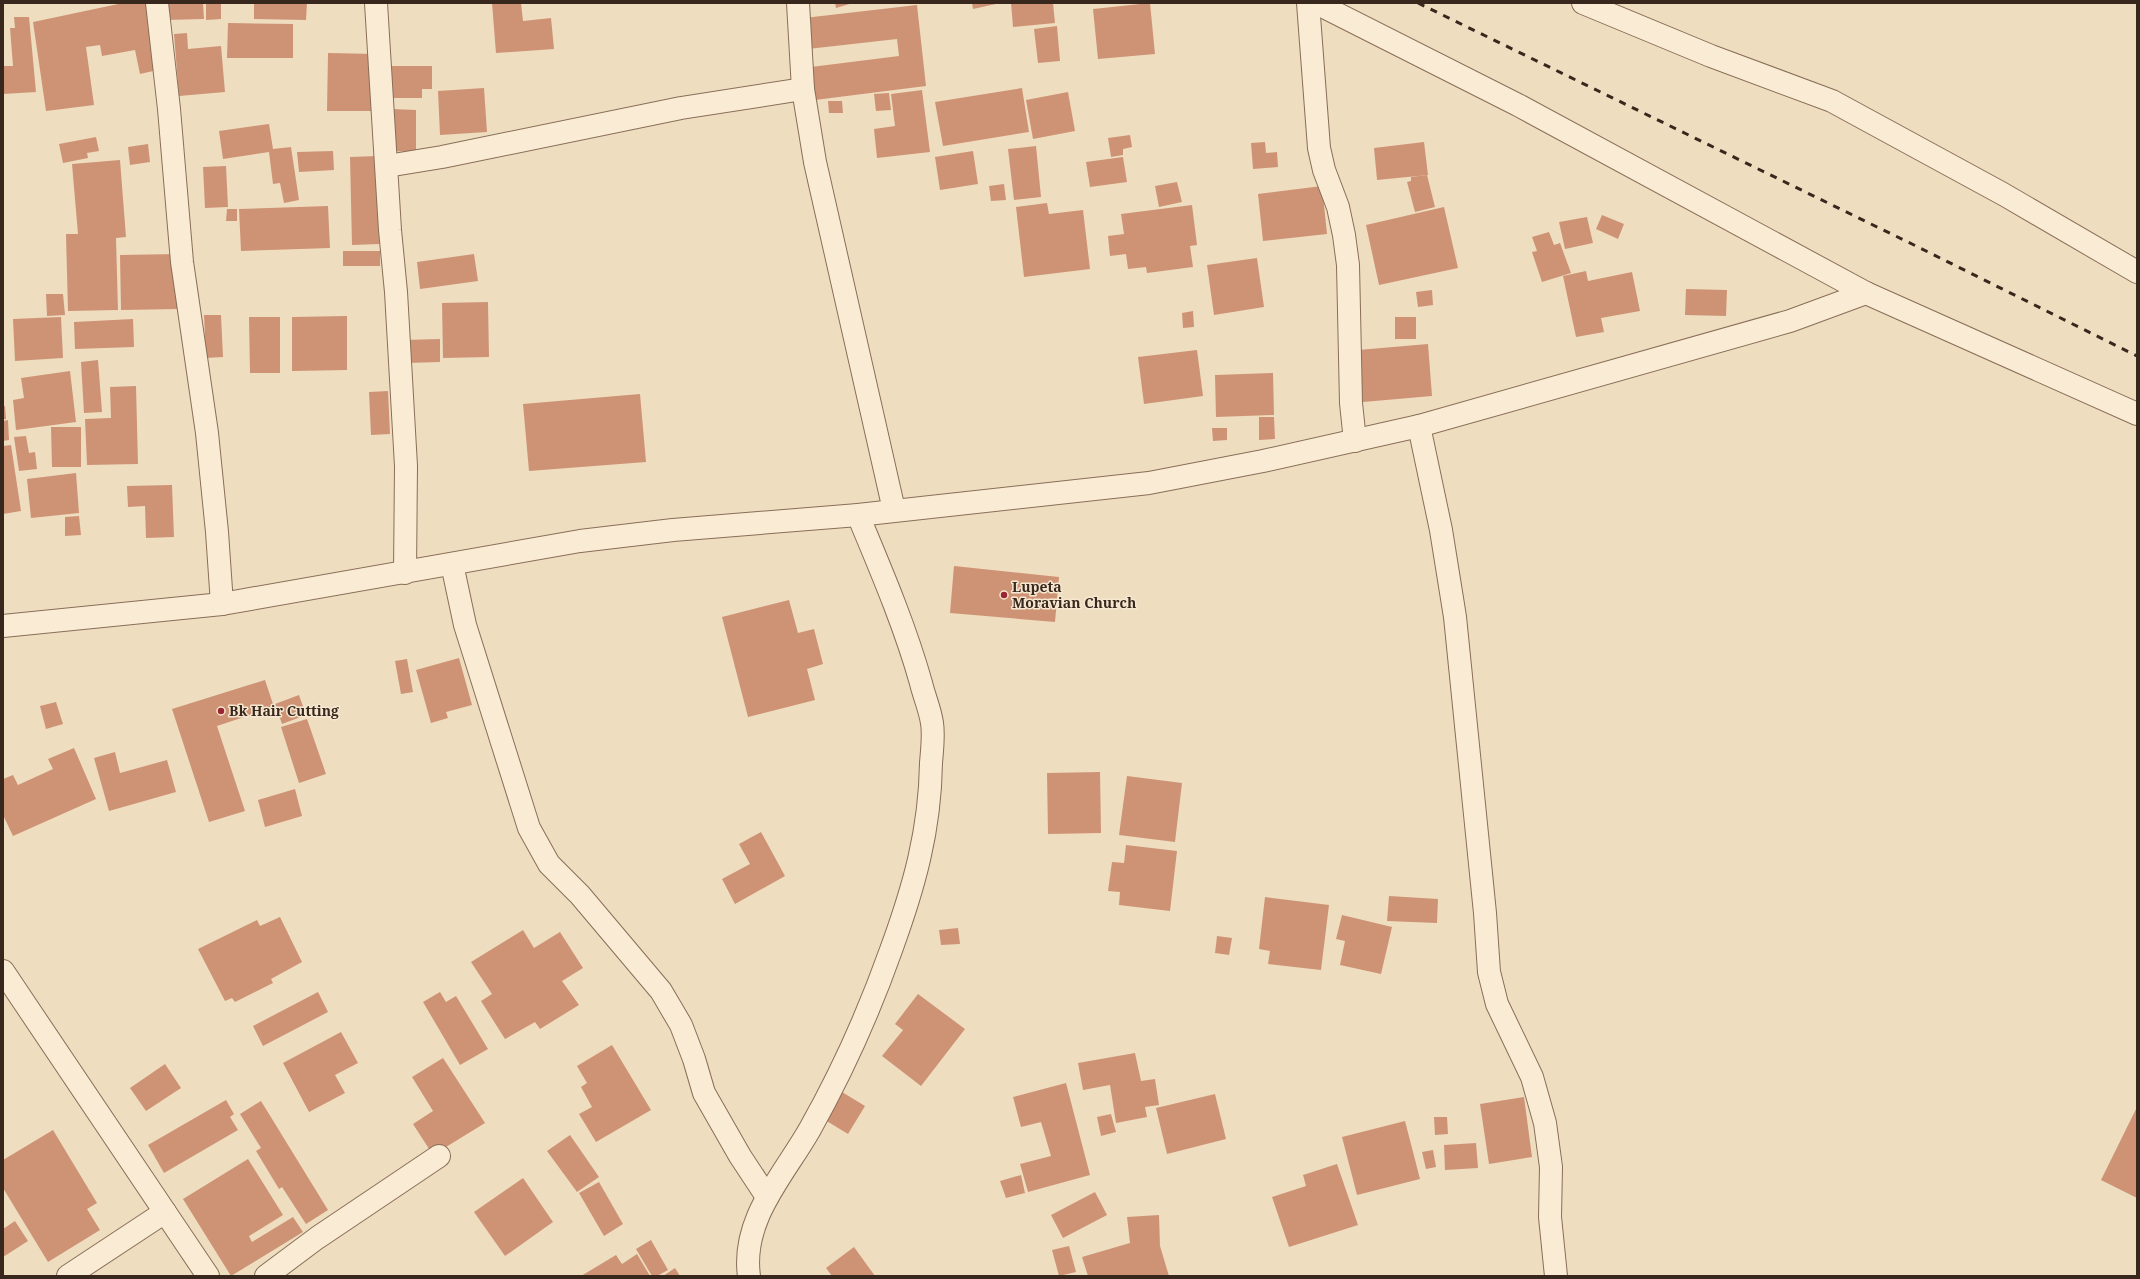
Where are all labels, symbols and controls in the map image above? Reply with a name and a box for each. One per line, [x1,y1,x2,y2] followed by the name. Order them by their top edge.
[1012,577,1136,612] place label: Lupeta Moravian Church
[999,590,1009,600] marker: Lupeta Moravian Church
[229,701,339,720] place label: Bk Hair Cutting
[216,706,226,716] marker: Bk Hair Cutting

